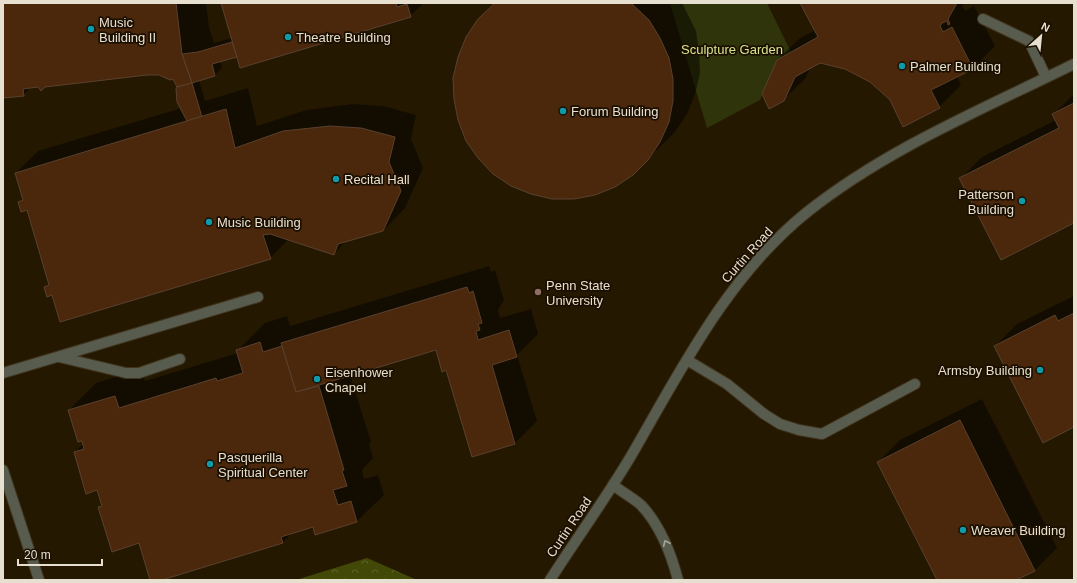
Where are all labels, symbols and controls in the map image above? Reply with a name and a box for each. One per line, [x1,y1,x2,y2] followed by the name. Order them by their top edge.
[99,15,156,45] place label: Music Building II
[1021,16,1061,56] north arrow
[1039,20,1052,34] text: N
[86,24,96,34] marker: Music Building II
[296,30,391,45] place label: Theatre Building
[283,32,293,42] marker: Theatre Building
[681,42,783,57] park label: Sculpture Garden
[910,59,1001,74] place label: Palmer Building
[897,61,907,71] marker: Palmer Building
[571,104,658,119] place label: Forum Building
[558,106,568,116] marker: Forum Building
[344,172,410,187] place label: Recital Hall
[331,174,341,184] marker: Recital Hall
[958,187,1014,217] place label: Patterson Building
[1017,196,1027,206] marker: Patterson Building
[217,215,301,230] place label: Music Building
[204,217,214,227] marker: Music Building
[718,224,776,286] street label: Curtin Road
[546,278,610,308] place label: Penn State University
[533,287,543,297] marker: Penn State University
[938,363,1032,378] place label: Armsby Building
[325,365,394,395] place label: Eisenhower Chapel
[1035,365,1045,375] marker: Armsby Building
[312,374,322,384] marker: Eisenhower Chapel
[218,450,308,480] place label: Pasquerilla Spiritual Center
[205,459,215,469] marker: Pasquerilla Spiritual Center
[543,494,595,560] street label: Curtin Road
[971,523,1065,538] place label: Weaver Building
[958,525,968,535] marker: Weaver Building
[663,540,671,547] one-way arrow
[18,541,102,567] scale bar
[24,548,51,562] text: 20 m

